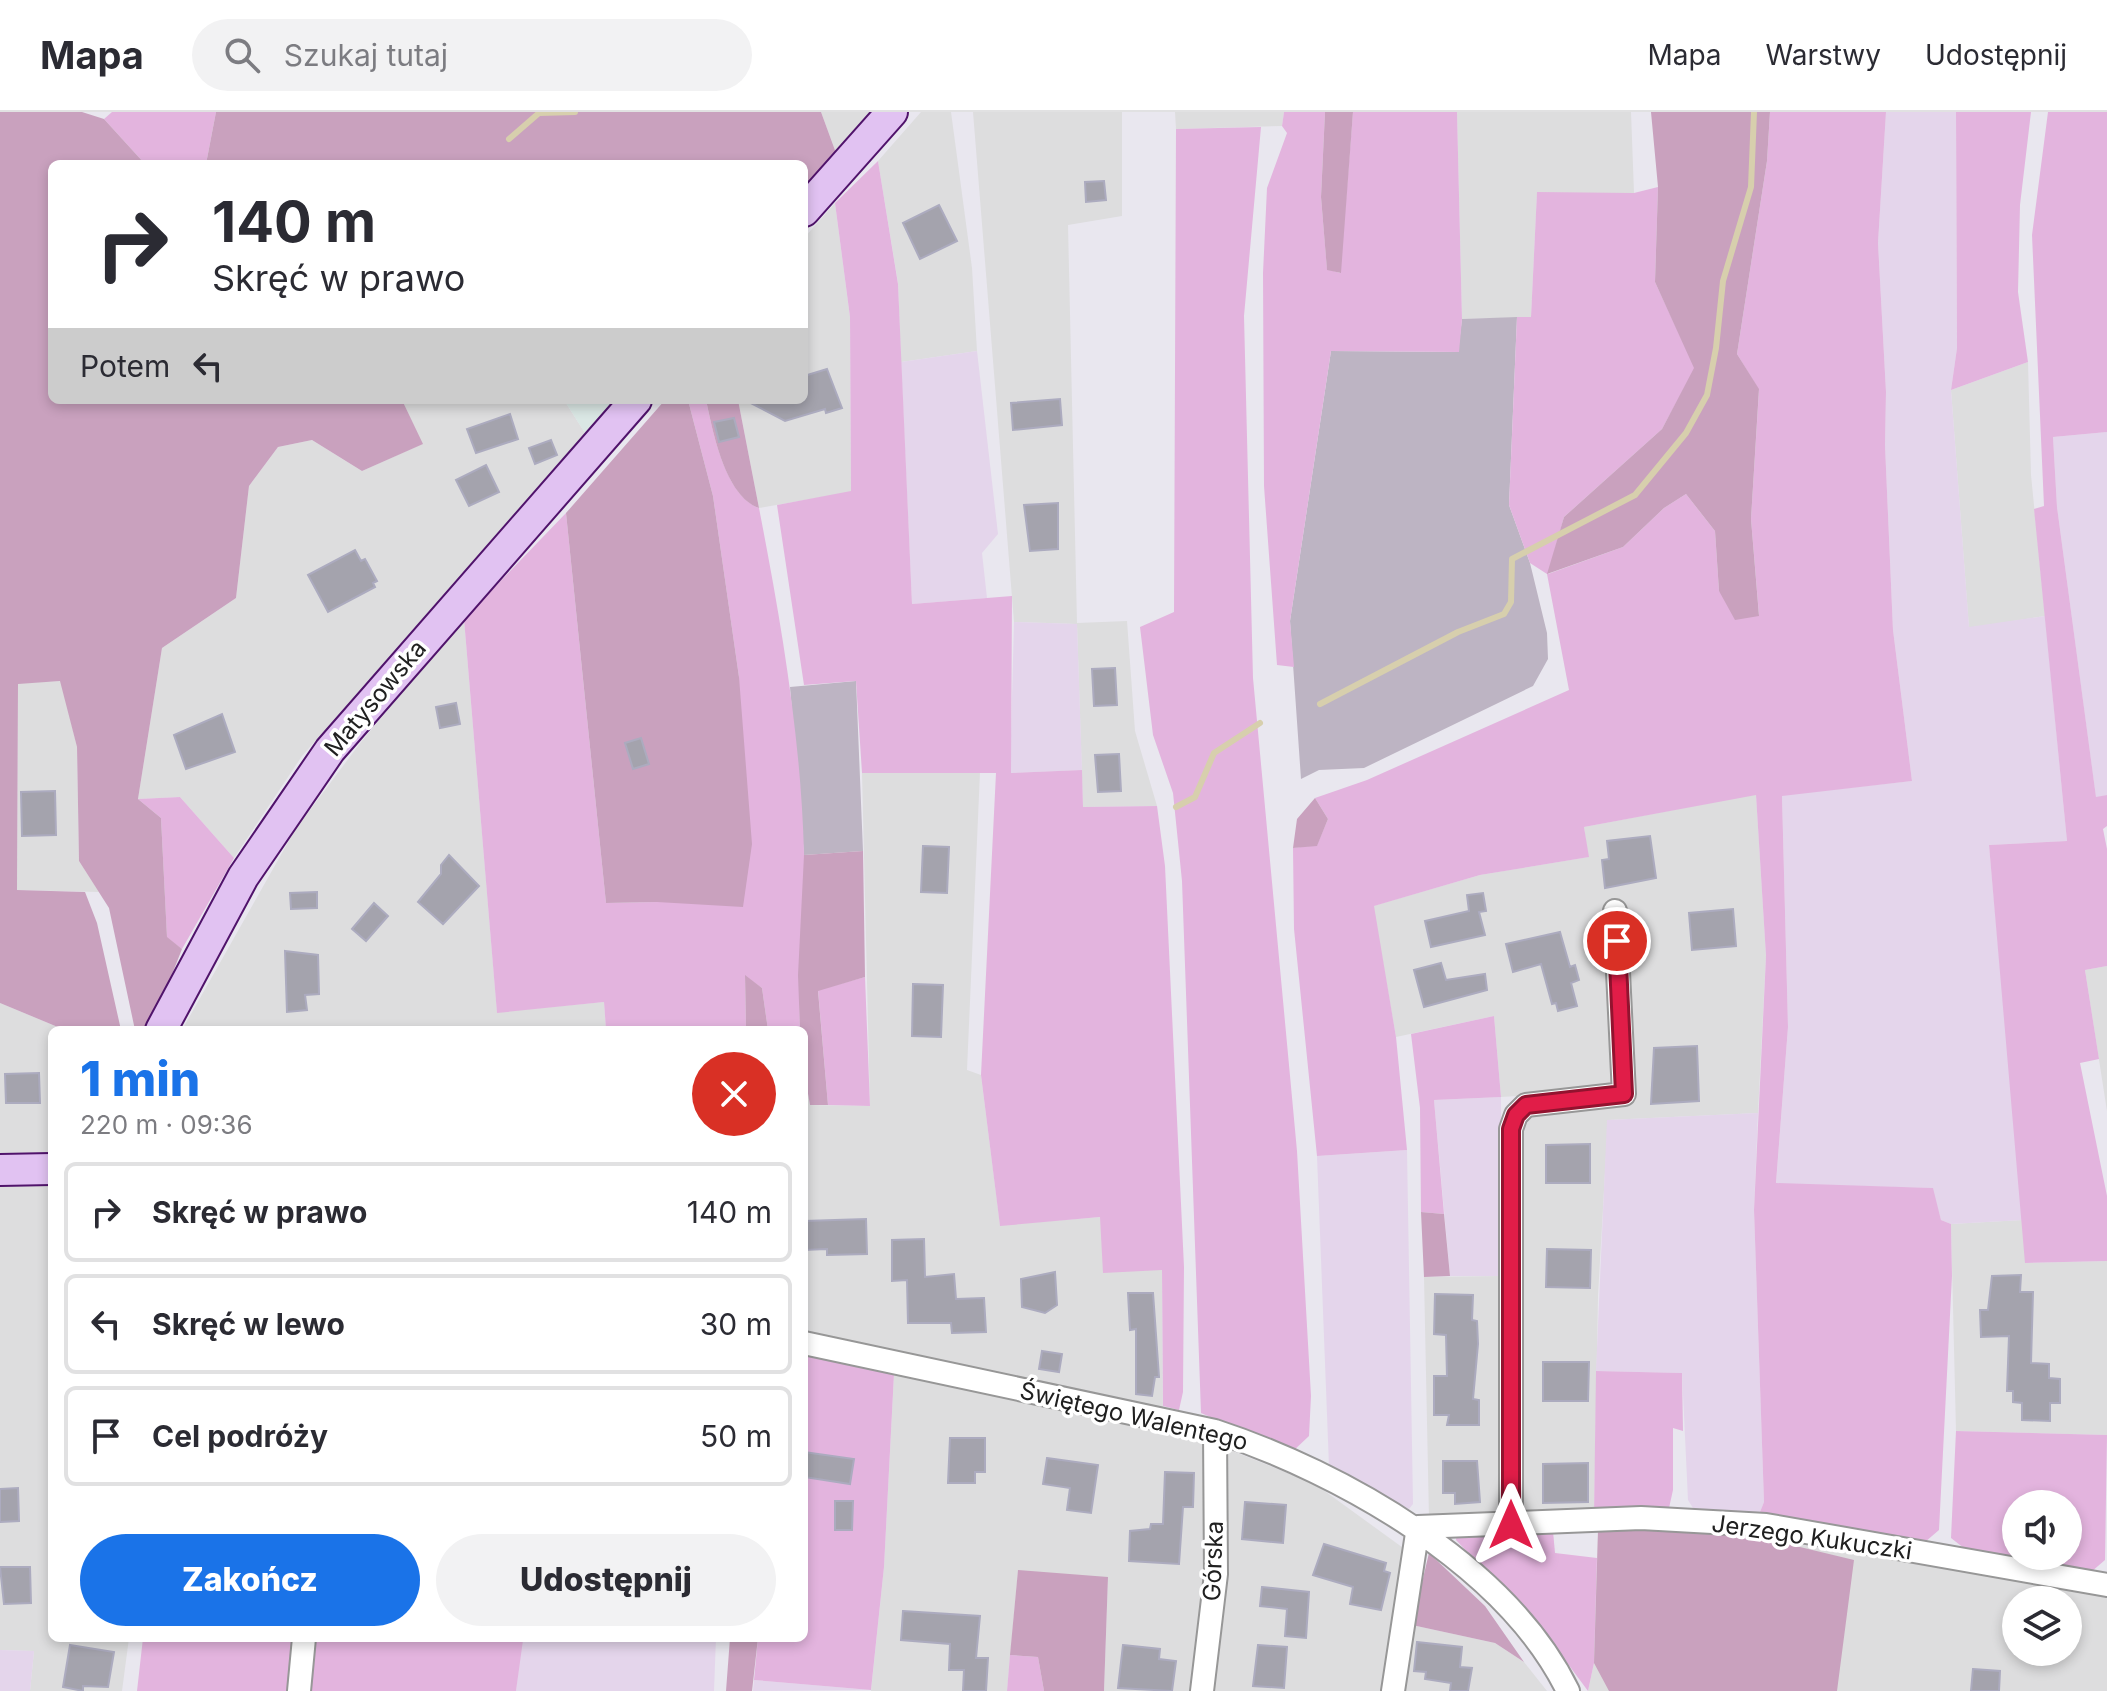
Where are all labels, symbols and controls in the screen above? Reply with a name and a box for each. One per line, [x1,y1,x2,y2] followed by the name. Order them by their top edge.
[192,19,752,91] search box
[40,32,144,78] text: Mapa
[220,33,264,77] icon: search
[284,37,448,73] text: Szukaj tutaj
[1647,38,1722,72] text: Mapa
[1766,38,1881,72] text: Warstwy
[1925,38,2067,72] text: Udostępnij
[212,188,376,256] text: 140 m
[80,192,184,296] icon: right
[212,256,465,300] text: Skręć w prawo
[186,344,230,388] icon: left
[80,348,170,384] text: Potem
[318,634,432,762] street label: Matysowska
[1583,907,1651,975] pin
[1595,919,1639,963] icon: arrive
[80,1049,200,1108] text: 1 min
[692,1052,776,1136] button: close
[80,1109,253,1140] text: 220 m · 09:36
[84,1190,128,1234] icon: right
[152,1194,367,1230] text: Skręć w prawo
[687,1194,772,1230] text: 140 m
[84,1302,128,1346] icon: left
[152,1306,345,1342] text: Skręć w lewo
[700,1306,772,1342] text: 30 m
[1017,1376,1251,1456] street label: Świętego Walentego
[84,1414,128,1458] icon: arrive
[152,1418,328,1454] text: Cel podróży
[700,1418,772,1454] text: 50 m
[1469,1483,1553,1567] position arrow
[2002,1490,2082,1666] map controls
[2002,1490,2082,1570] button: sound
[1710,1509,1914,1565] street label: Jerzego Kukuczki
[1197,1520,1229,1602] street label: Górska
[80,1534,420,1626] button: Zakończ
[436,1534,776,1626] button: Udostępnij
[2002,1586,2082,1666] button: layers

